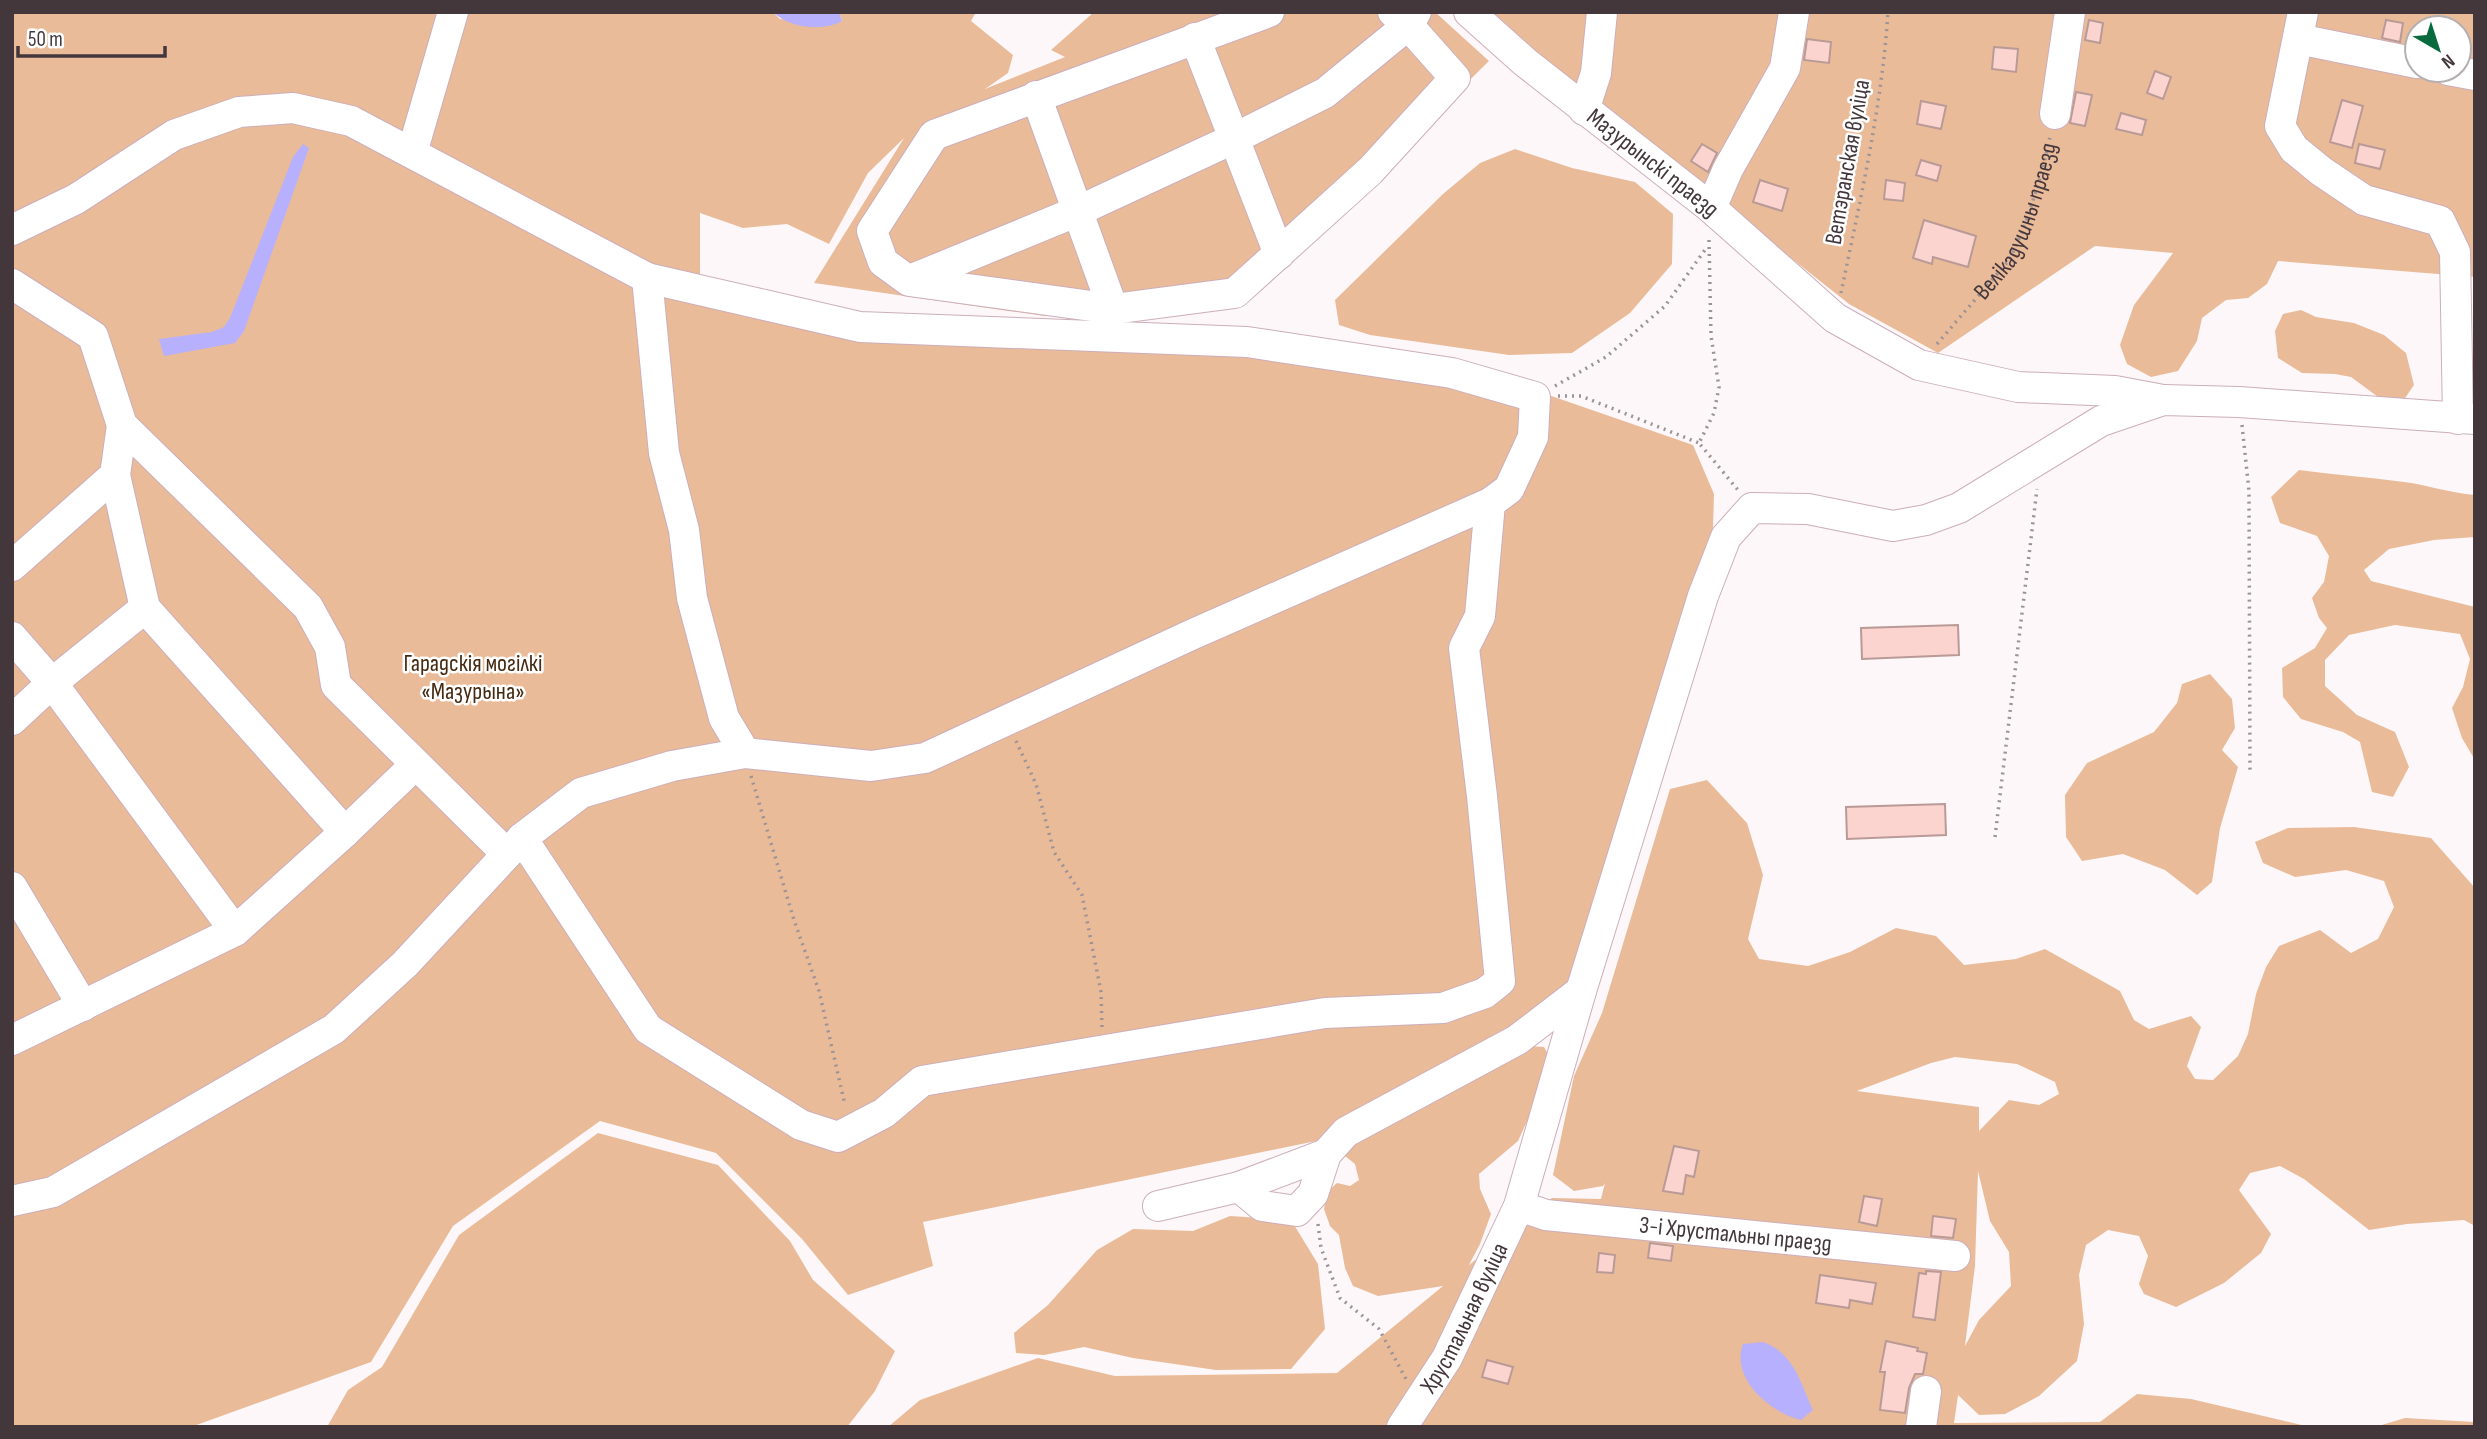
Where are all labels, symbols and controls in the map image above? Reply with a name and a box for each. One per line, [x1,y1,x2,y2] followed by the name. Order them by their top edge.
[18,14,164,58] scale bar
[2403,14,2473,84] north arrow
[28,27,63,52] text: 50 m
[2437,49,2459,73] text: N
[1819,77,1876,247] street label: Ветэранская вуліца
[1581,102,1725,223] street label: Мазурынскі праезд
[1968,140,2063,306] street label: Велікадушны праезд
[404,649,542,706] park label: Гарадскія могілкі «Мазурына»
[1638,1210,1833,1259] street label: 3-і Хрустальны праезд
[1414,1238,1515,1400] street label: Хрустальная вуліца

